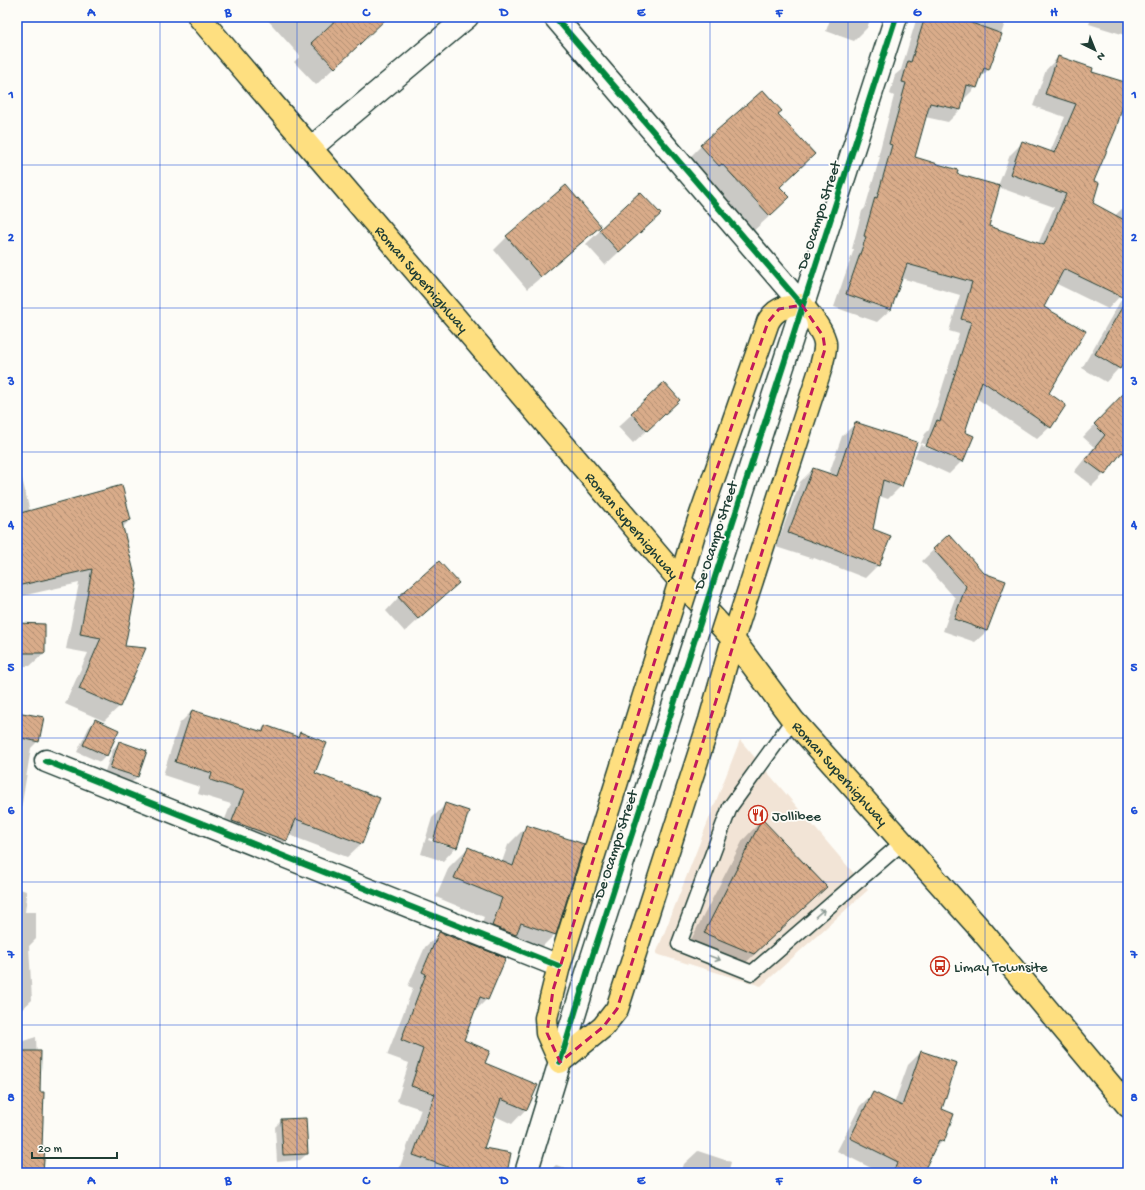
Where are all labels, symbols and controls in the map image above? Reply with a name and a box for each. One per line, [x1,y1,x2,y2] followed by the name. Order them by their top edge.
[86,6,96,21] text: A
[224,6,233,21] text: B
[361,6,371,21] text: C
[499,6,509,21] text: D
[637,6,646,21] text: E
[775,6,784,21] text: F
[913,6,922,21] text: G
[1050,6,1058,21] text: H
[1075,30,1115,70] north arrow
[1094,49,1107,63] text: N
[7,88,14,103] text: 1
[1130,88,1137,103] text: 1
[794,157,846,273] street label: De Ocampo Street
[370,223,472,338] street label: Roman Superhighway
[8,231,15,246] text: 2
[1131,231,1138,246] text: 2
[7,375,15,390] text: 3
[1130,375,1138,390] text: 3
[580,469,682,584] street label: Roman Superhighway
[691,477,743,593] street label: De Ocampo Street
[7,518,15,533] text: 4
[1130,518,1138,533] text: 4
[8,661,15,676] text: 5
[1131,661,1138,676] text: 5
[787,718,891,831] street label: Roman Superhighway
[591,786,643,902] street label: De Ocampo Street
[8,804,15,819] text: 6
[747,804,769,826] restaurant icon: Jollibee
[1131,804,1138,819] text: 6
[772,808,821,826] place label: Jollibee
[815,909,826,918] one-way arrow
[7,948,16,963] text: 7
[1130,948,1139,963] text: 7
[708,955,720,963] one-way arrow
[929,955,951,977] bus stop icon: Limay Townsite
[954,959,1048,977] place label: Limay Townsite
[7,1091,15,1106] text: 8
[1130,1091,1138,1106] text: 8
[32,1134,117,1160] scale bar
[38,1143,63,1157] text: 20 m
[86,1174,96,1189] text: A
[224,1174,233,1189] text: B
[361,1174,371,1189] text: C
[499,1174,509,1189] text: D
[637,1174,646,1189] text: E
[775,1174,784,1189] text: F
[913,1174,922,1189] text: G
[1050,1174,1058,1189] text: H

